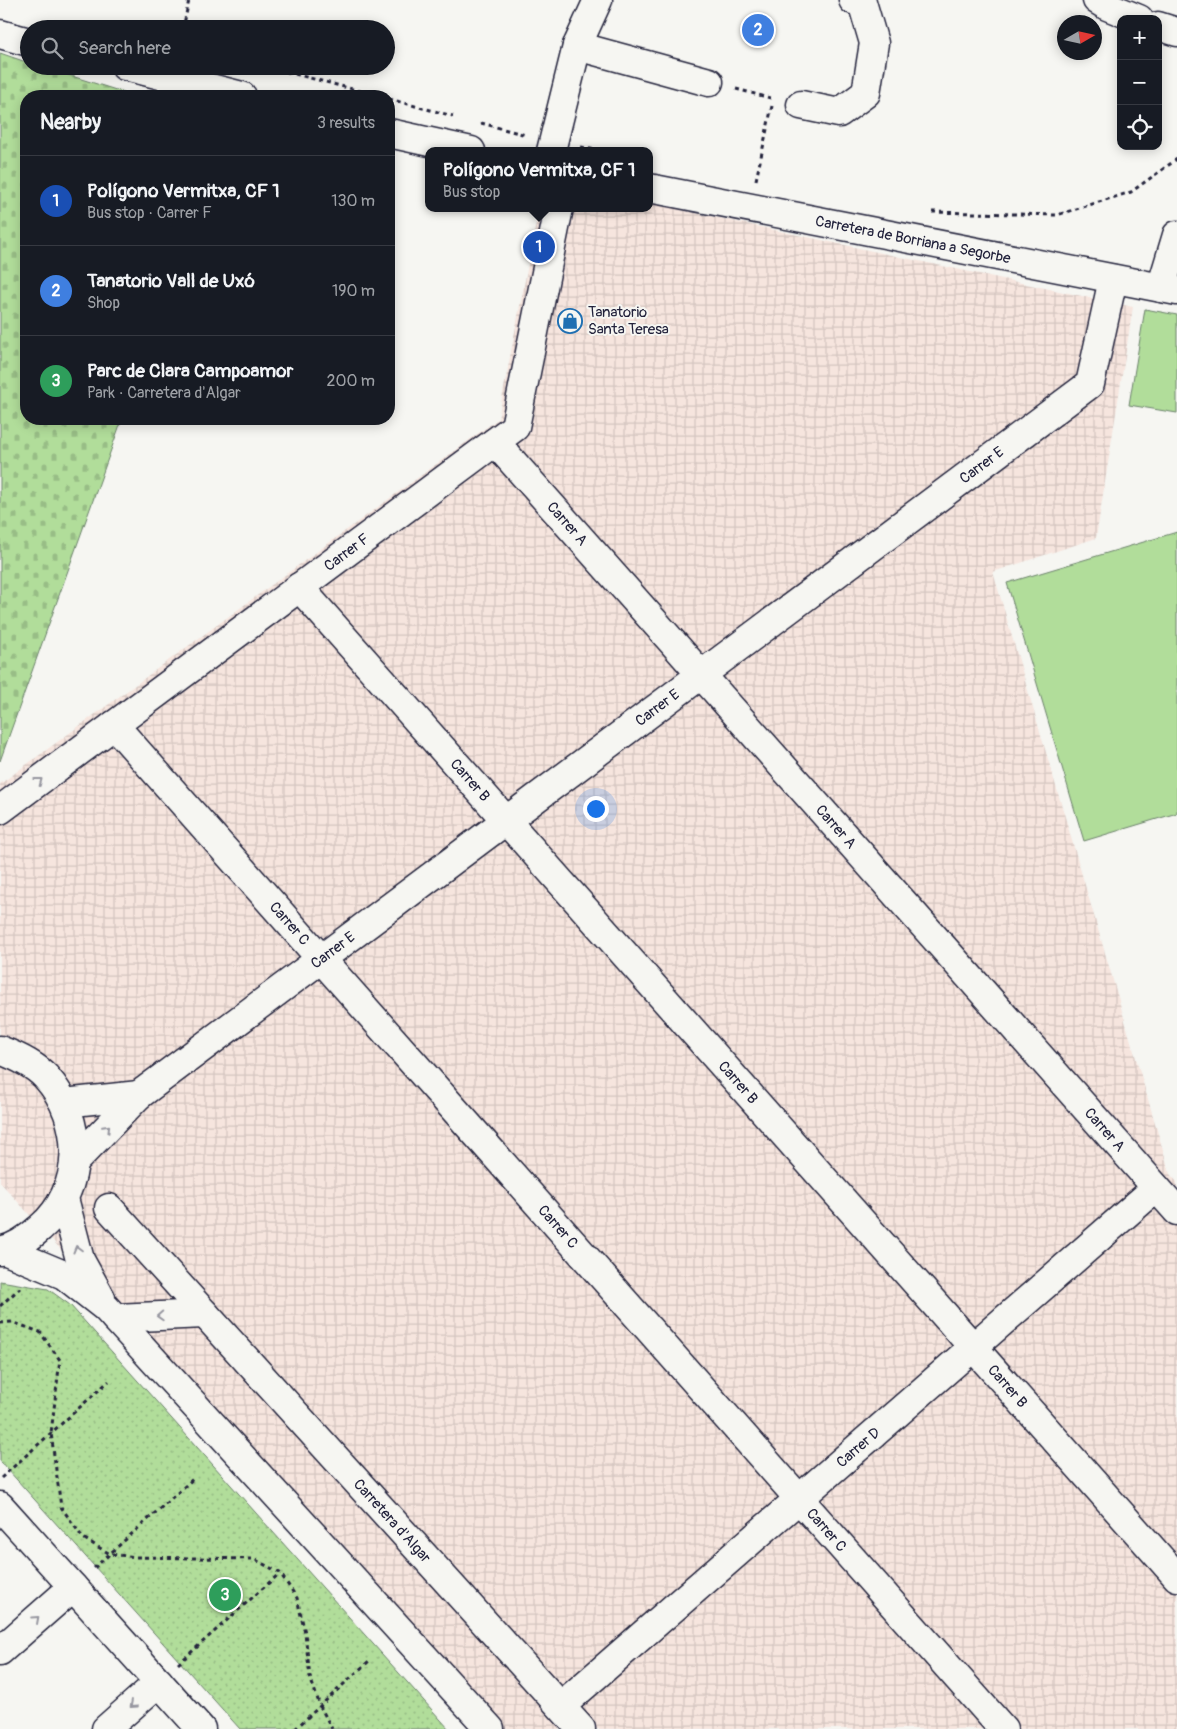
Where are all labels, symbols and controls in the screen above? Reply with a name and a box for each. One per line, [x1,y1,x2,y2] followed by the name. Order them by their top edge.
[742,11,774,49] pin: 2
[1057,15,1102,60] north arrow
[1117,15,1162,150] map controls
[1117,15,1162,60] button: +
[20,20,395,75] search box
[38,34,66,62] icon: search
[78,36,171,60] text: Search here
[1117,60,1162,105] button: −
[1117,105,1162,150] button: locate
[40,109,101,136] text: Nearby
[317,113,375,133] text: 3 results
[425,147,653,212] popup
[443,158,635,182] text: Polígono Vermitxa, CF 1
[87,179,280,203] text: Polígono Vermitxa, CF 1
[443,182,500,202] text: Bus stop
[53,191,59,211] text: 1
[331,191,375,211] text: 130 m
[87,203,212,223] text: Bus stop · Carrer F
[814,211,1013,268] street label: Carretera de Borriana a Segorbe
[523,228,555,266] pin: 1
[87,269,255,293] text: Tanatorio Vall de Uxó
[52,281,60,301] text: 2
[332,281,375,301] text: 190 m
[87,293,120,313] text: Shop
[588,303,669,339] place label: Tanatorio Santa Teresa
[557,308,583,334] shop icon: Tanatorio Santa Teresa
[87,359,293,383] text: Parc de Clara Campoamor
[52,371,60,391] text: 3
[327,371,375,391] text: 200 m
[87,383,241,403] text: Park · Carretera d'Algar
[956,442,1008,488] street label: Carrer E
[543,498,592,550] street label: Carrer A
[320,529,373,575] street label: Carrer F
[631,685,683,730] street label: Carrer E
[446,755,494,805] street label: Carrer B
[33,778,42,786] one-way arrow
[583,796,609,822] your location
[812,801,861,853] street label: Carrer A
[265,898,314,949] street label: Carrer C
[307,927,359,973] street label: Carrer E
[714,1057,762,1108] street label: Carrer B
[1080,1104,1129,1156] street label: Carrer A
[101,1125,110,1134] one-way arrow
[534,1201,582,1252] street label: Carrer C
[73,1245,83,1253] one-way arrow
[156,1311,164,1321] one-way arrow
[984,1361,1032,1411] street label: Carrer B
[832,1423,884,1472] street label: Carrer D
[349,1475,436,1567] street label: Carretera d'Algar
[802,1504,851,1556] street label: Carrer C
[209,1576,241,1614] pin: 3
[31,1616,40,1625] one-way arrow
[129,1699,138,1708] one-way arrow

